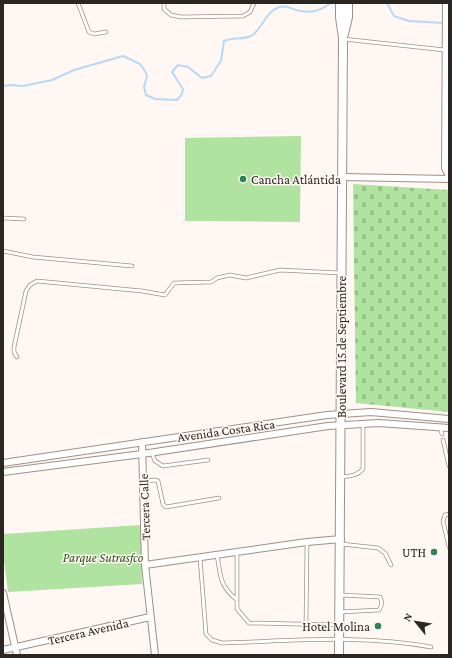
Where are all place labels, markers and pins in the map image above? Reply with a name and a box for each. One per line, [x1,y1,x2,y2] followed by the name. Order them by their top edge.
[251,172,341,187] place label: Cancha Atlántida
[238,174,248,184] marker: Cancha Atlántida
[402,545,426,560] place label: UTH
[429,547,439,557] marker: UTH
[302,619,370,634] place label: Hotel Molina
[373,621,383,631] marker: Hotel Molina

